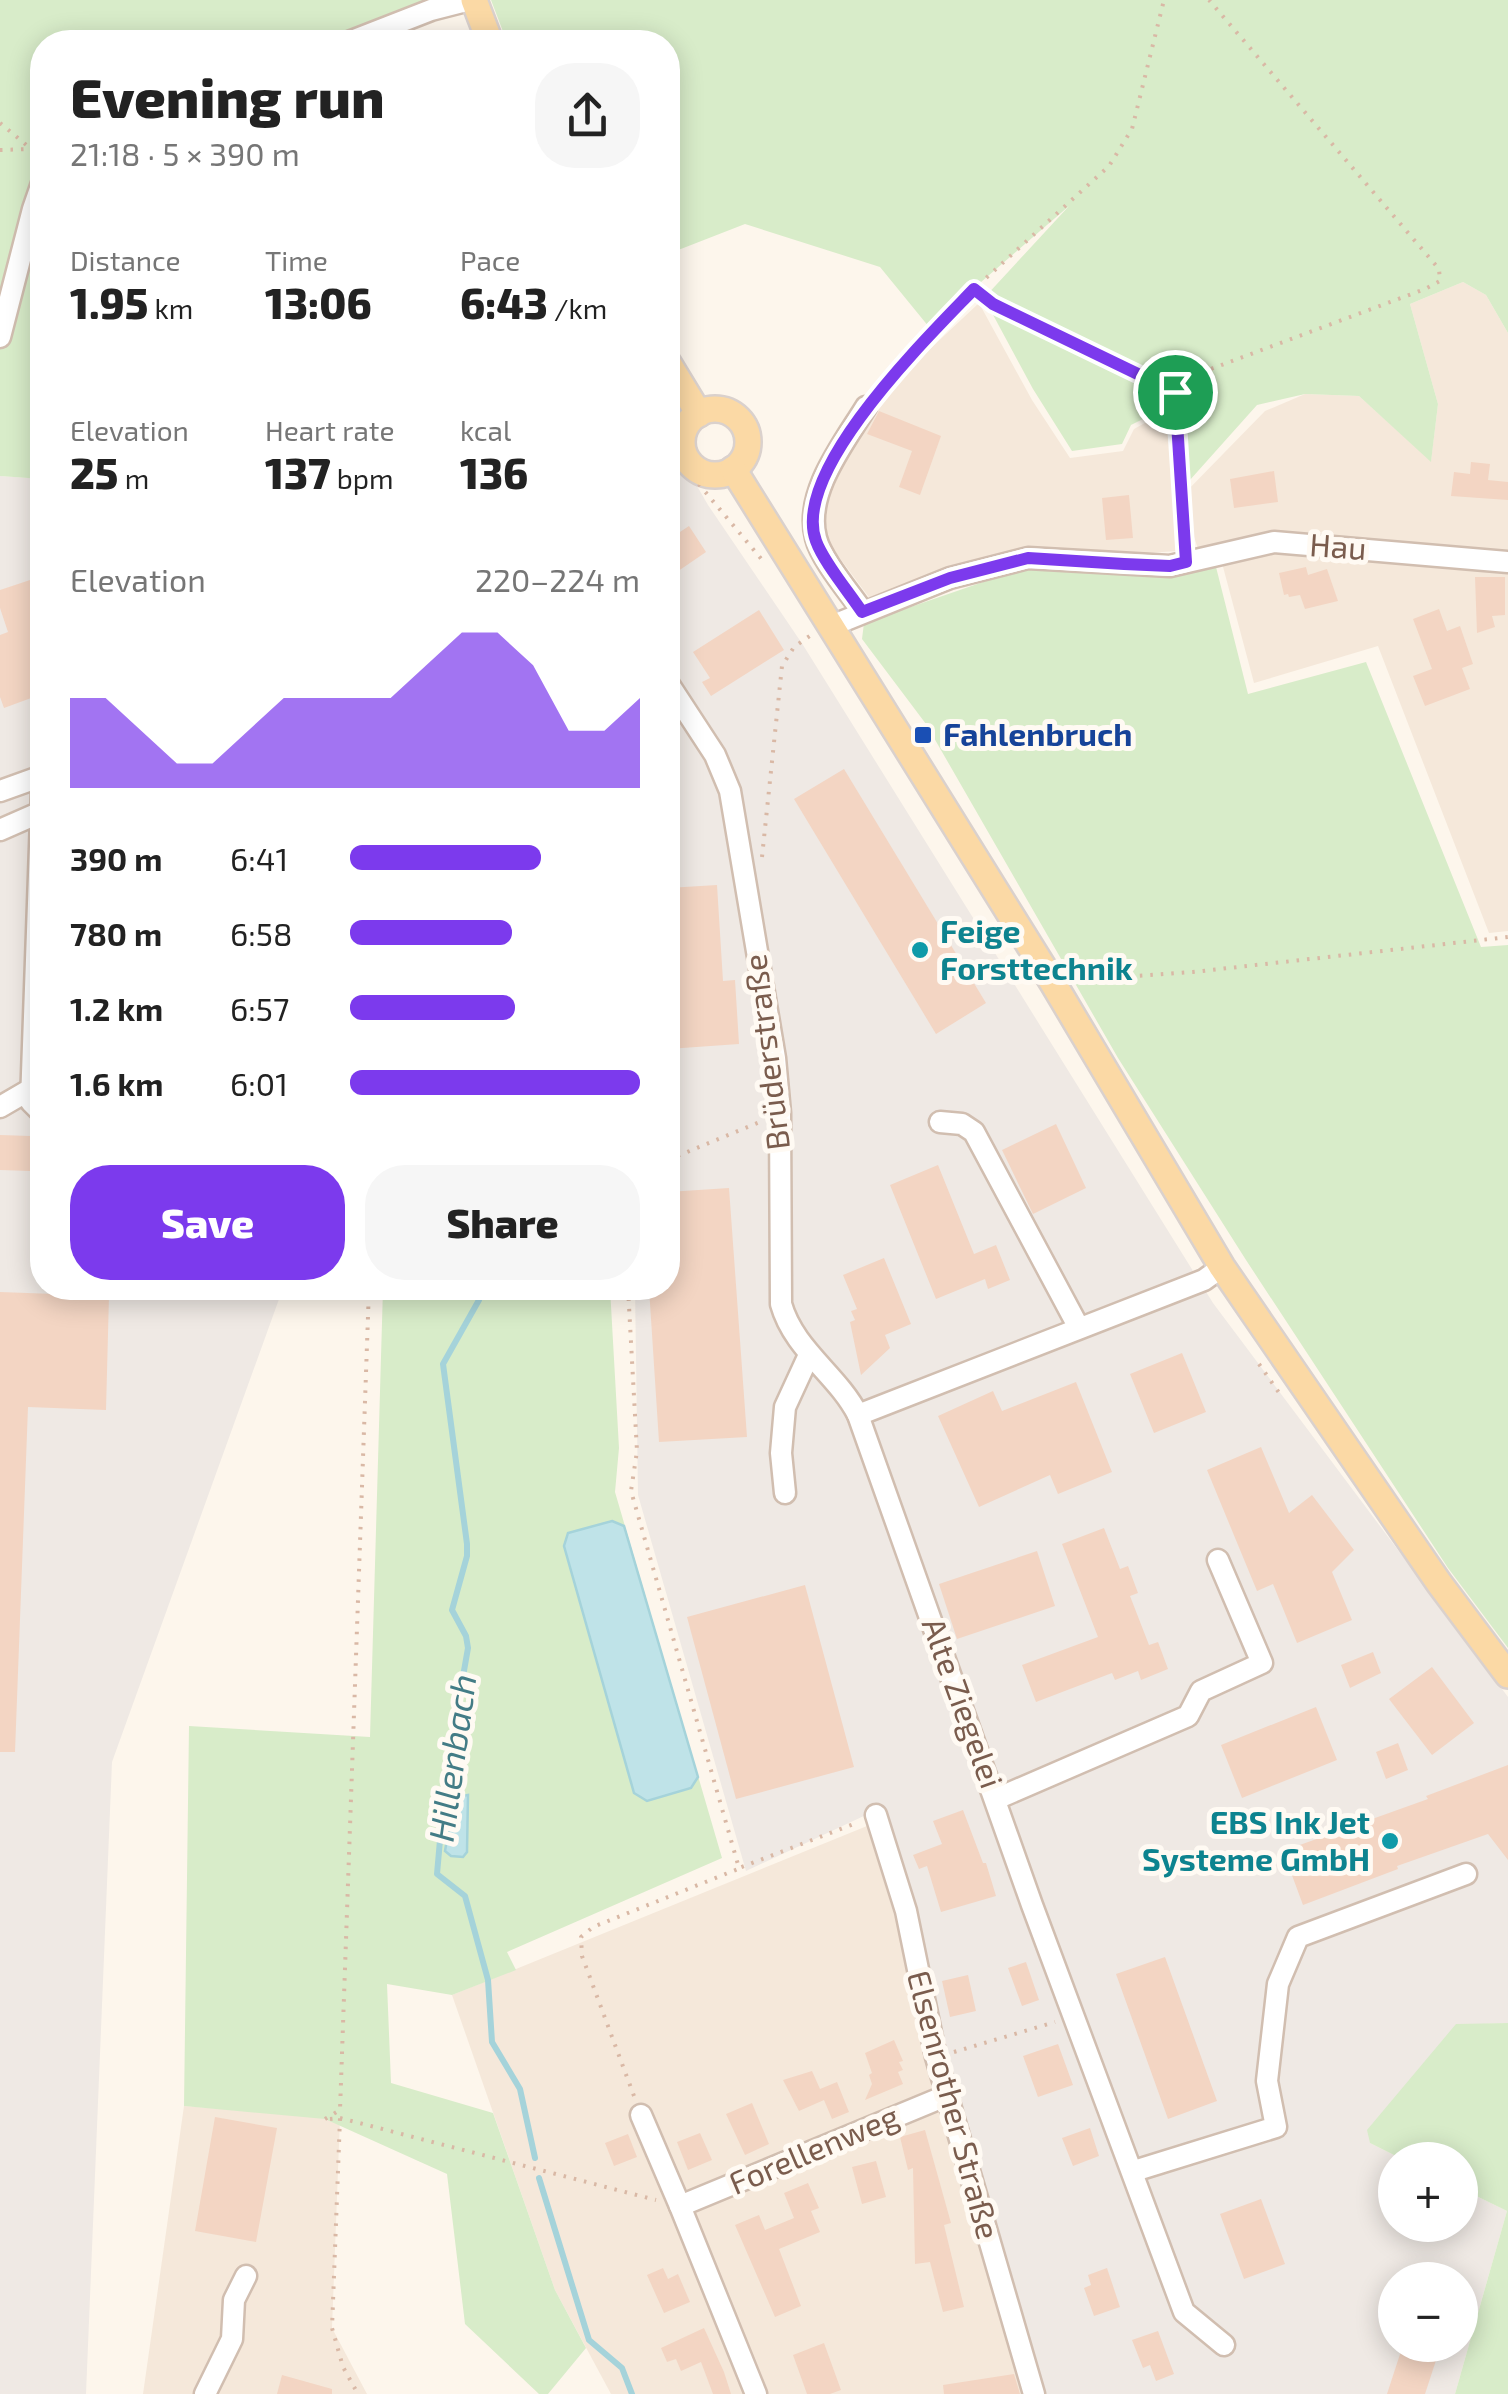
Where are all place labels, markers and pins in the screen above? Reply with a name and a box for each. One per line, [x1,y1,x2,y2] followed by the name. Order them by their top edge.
[1133,350,1218,435] pin
[943,714,1133,752] place label: Fahlenbruch
[912,724,934,746] marker: Fahlenbruch
[940,911,1133,986] place label: Feige Forsttechnik
[909,939,931,961] marker: Feige Forsttechnik
[1142,1802,1370,1878] place label: EBS Ink Jet Systeme GmbH
[1379,1830,1401,1852] marker: EBS Ink Jet Systeme GmbH

